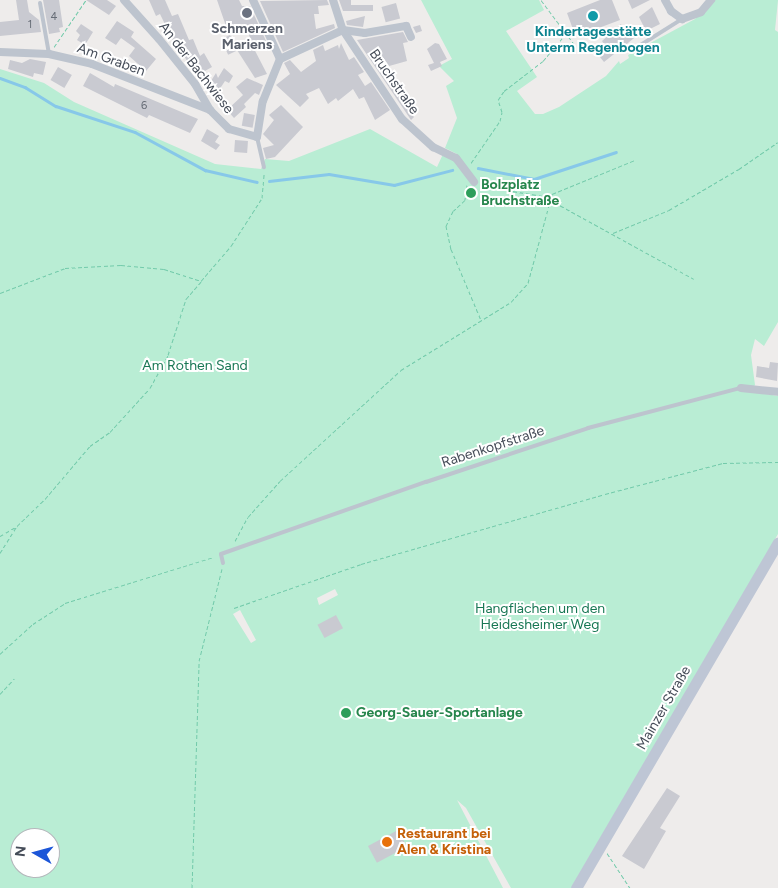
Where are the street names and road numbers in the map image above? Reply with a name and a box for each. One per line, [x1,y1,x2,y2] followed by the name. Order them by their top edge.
[155,19,237,117] street label: An der Bachwiese
[75,40,147,80] street label: Am Graben
[365,46,423,118] street label: Bruchstraße
[440,422,546,472] street label: Rabenkopfstraße
[633,663,695,753] street label: Mainzer Straße

